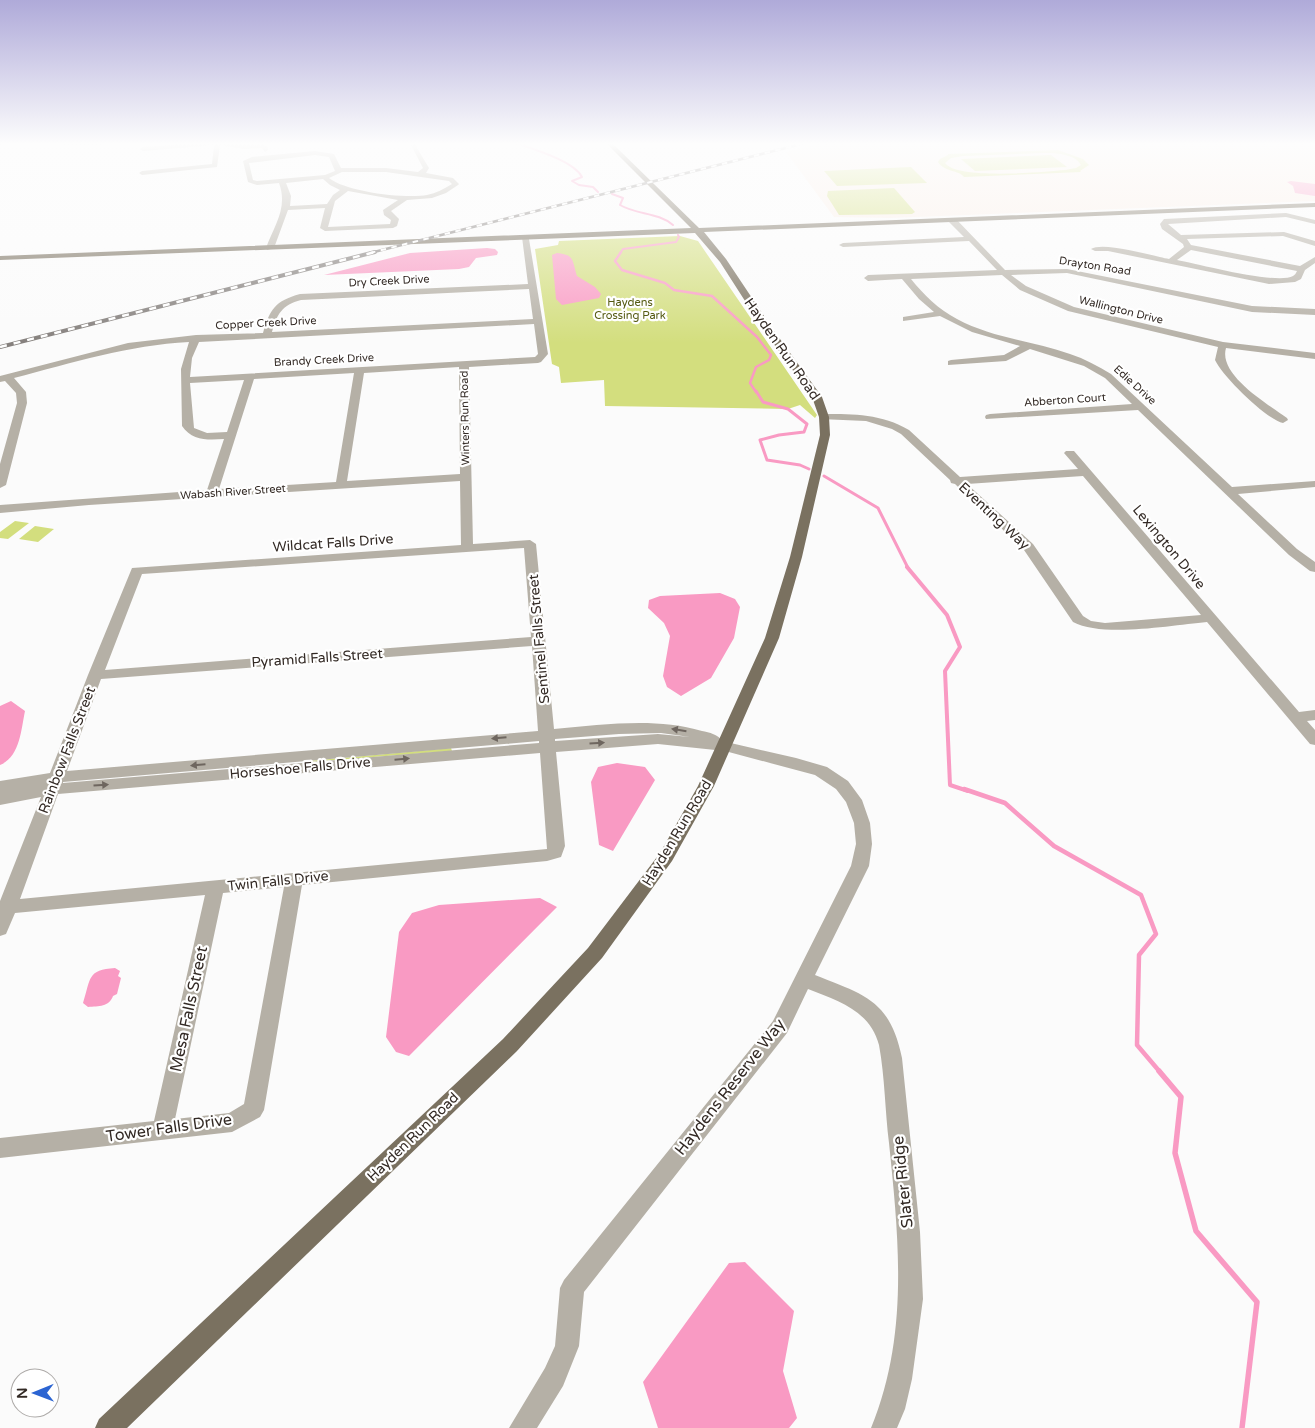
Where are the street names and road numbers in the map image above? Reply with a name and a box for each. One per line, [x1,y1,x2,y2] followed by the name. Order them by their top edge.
[1058,254,1132,278] street label: Drayton Road
[348,272,430,290] street label: Dry Creek Drive
[1078,293,1164,327] street label: Wallington Drive
[740,295,824,403] street label: Hayden Run Road
[215,314,317,332] street label: Copper Creek Drive
[274,351,374,369] street label: Brandy Creek Drive
[1111,363,1159,407] street label: Edie Drive
[458,370,472,465] street label: Winters Run Road
[1024,391,1106,409] street label: Abberton Court
[955,479,1033,554] street label: Eventing Way
[180,482,286,502] street label: Wabash River Street
[1129,501,1209,593] street label: Lexington Drive
[272,530,394,556] street label: Wildcat Falls Drive
[525,573,553,704] street label: Sentinel Falls Street
[251,645,384,671] street label: Pyramid Falls Street
[35,684,99,816] street label: Rainbow Falls Street
[229,753,371,783] street label: Horseshoe Falls Drive
[639,777,715,889] street label: Hayden Run Road
[227,867,329,895] street label: Twin Falls Drive
[166,944,212,1074] street label: Mesa Falls Street
[670,1014,790,1159] street label: Haydens Reserve Way
[364,1089,462,1185] street label: Hayden Run Road
[105,1109,233,1147] street label: Tower Falls Drive
[888,1135,918,1229] street label: Slater Ridge

